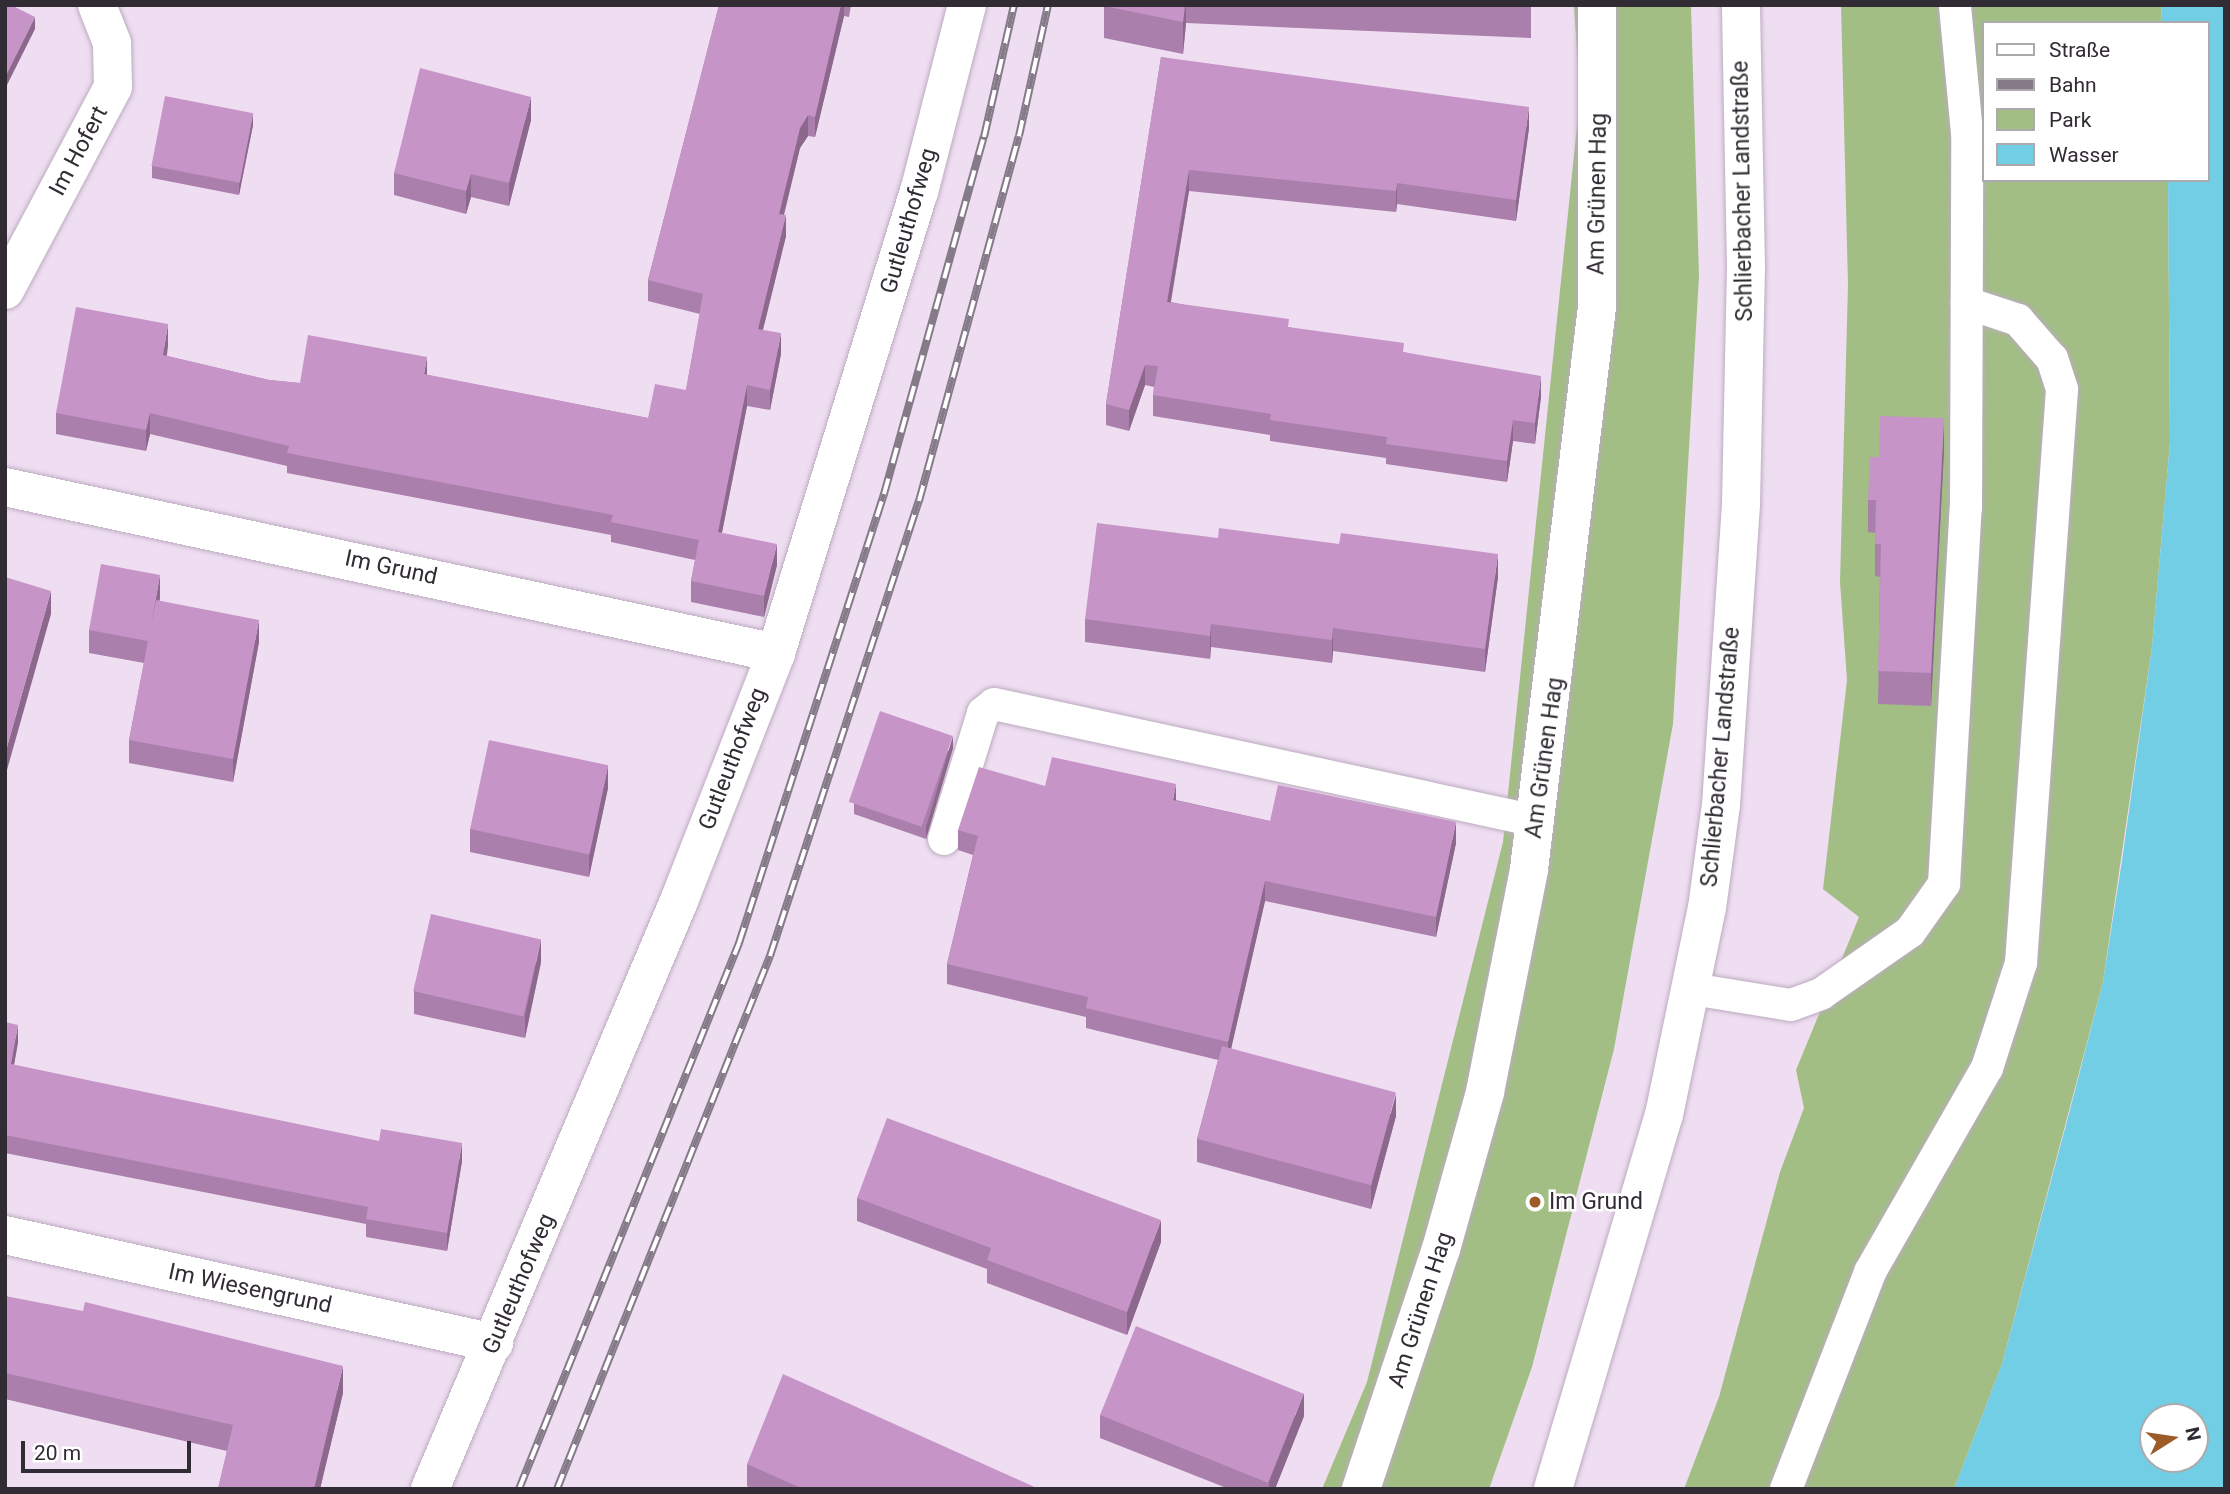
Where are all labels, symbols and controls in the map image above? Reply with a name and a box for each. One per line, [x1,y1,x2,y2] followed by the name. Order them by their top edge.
[1982,21,2209,182] legend
[2049,38,2110,62] text: Straße
[1727,60,1759,322] street label: Schlierbacher Landstraße
[2049,73,2097,97] text: Bahn
[44,101,114,201] street label: Im Hofert
[2049,108,2091,132] text: Park
[1583,113,1613,275] street label: Am Grünen Hag
[2049,143,2119,167] text: Wasser
[875,145,943,297] street label: Gutleuthofweg
[342,545,440,591] street label: Im Grund
[1696,626,1746,888] street label: Schlierbacher Landstraße
[1520,676,1570,840] street label: Am Grünen Hag
[693,684,773,834] street label: Gutleuthofweg
[1549,1188,1643,1216] place label: Im Grund
[1527,1194,1543,1210] marker: Im Grund
[477,1210,561,1358] street label: Gutleuthofweg
[1383,1229,1459,1391] street label: Am Grünen Hag
[166,1258,334,1320] street label: Im Wiesengrund
[2139,1403,2209,1473] north arrow
[2180,1425,2206,1443] text: N
[24,1428,194,1472] scale bar
[34,1441,81,1465] text: 20 m

